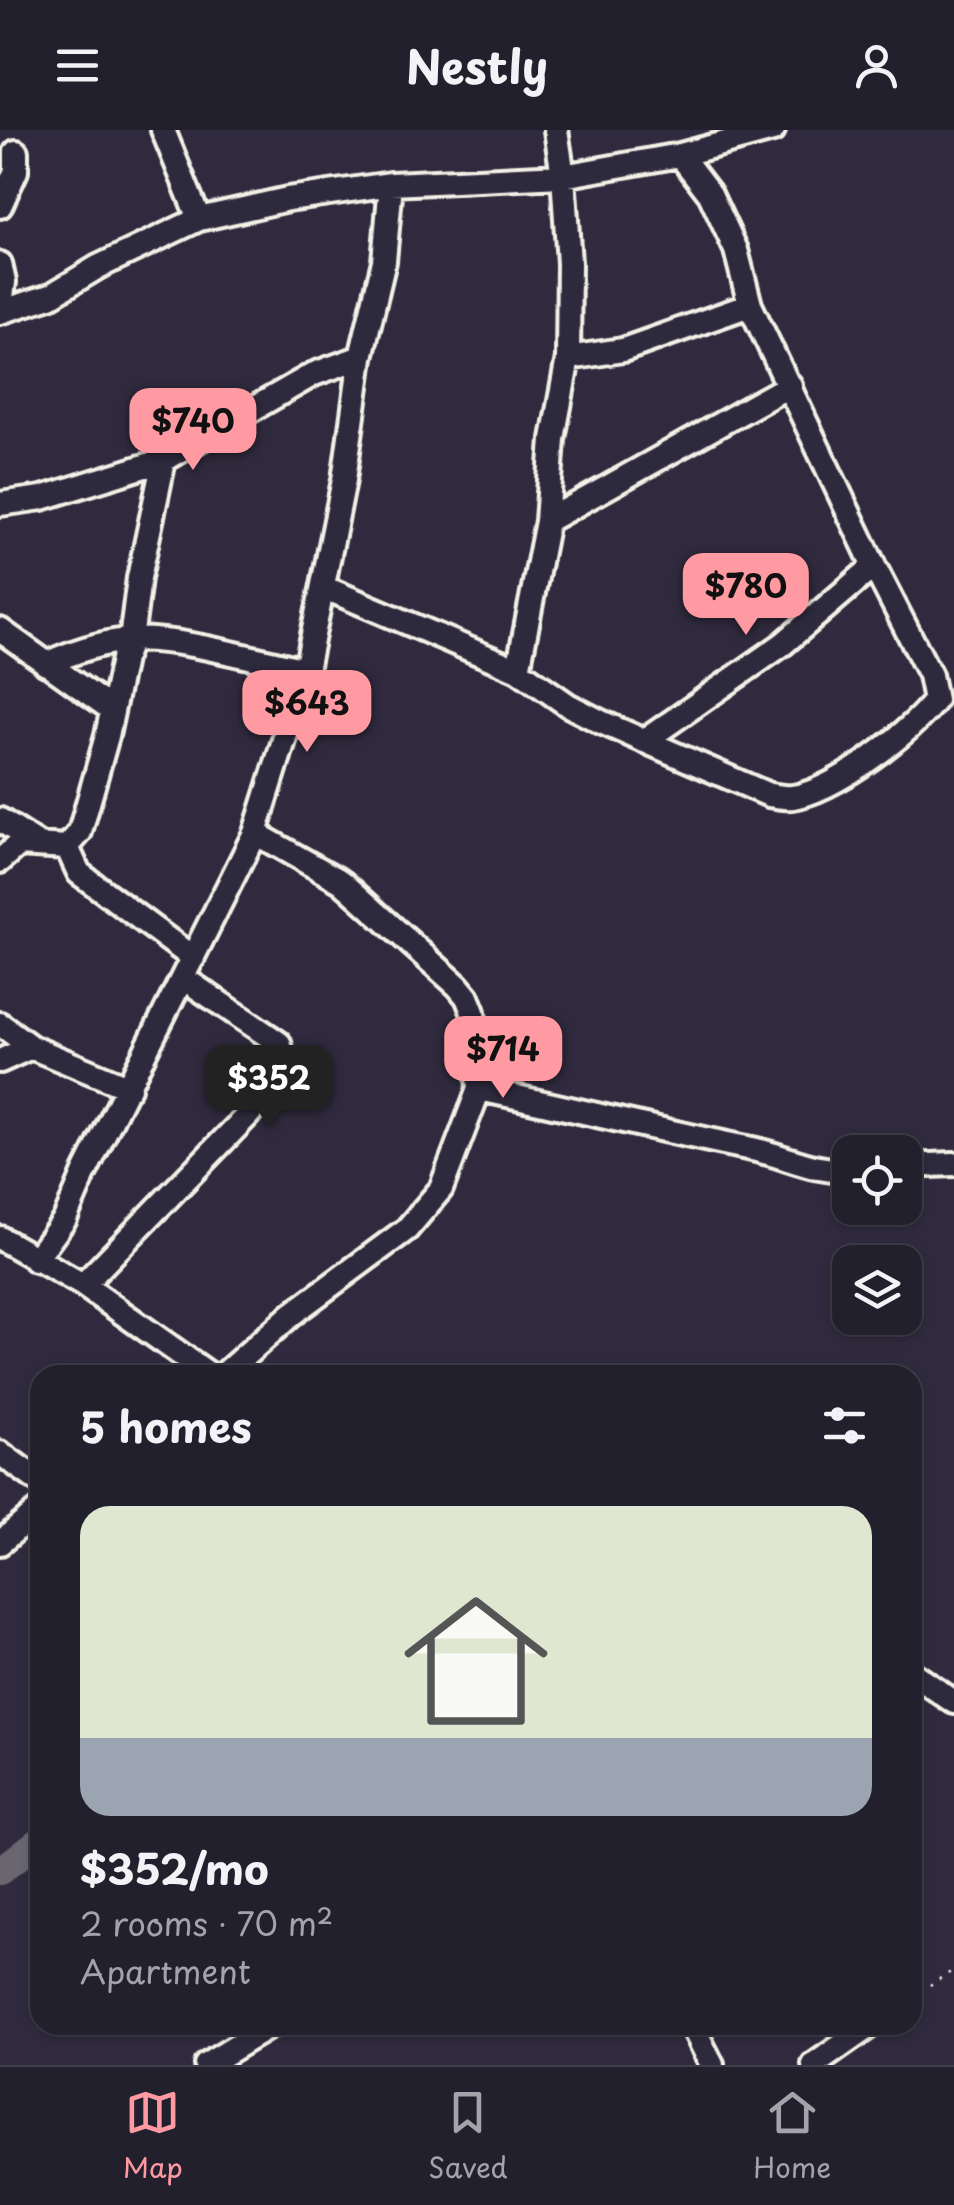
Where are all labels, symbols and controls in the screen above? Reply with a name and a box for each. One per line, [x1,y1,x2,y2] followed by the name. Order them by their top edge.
[406,31,548,99] text: Nestly
[50,38,105,93] icon: menu
[849,38,904,93] icon: person
[134,388,252,473] pin: $740
[151,396,235,444] text: $740
[687,553,805,638] pin: $780
[705,561,787,609] text: $780
[248,670,366,755] pin: $643
[264,678,350,726] text: $643
[444,1016,562,1101] pin: $714
[466,1024,540,1072] text: $714
[210,1045,328,1130] pin: $352
[227,1053,311,1101] text: $352
[832,1135,922,1335] map controls
[832,1135,922,1225] button: locate
[832,1245,922,1335] button: layers
[80,1394,252,1457] text: 5 homes
[817,1398,872,1453] icon: filters
[386,1571,566,1751] icon: home
[80,1836,269,1899] text: $352/mo
[80,1899,333,1947] text: 2 rooms · 70 m²
[80,1947,251,1995] text: Apartment
[123,2085,183,2188] tab: Map
[428,2085,508,2188] tab: Saved
[753,2085,831,2188] tab: Home

